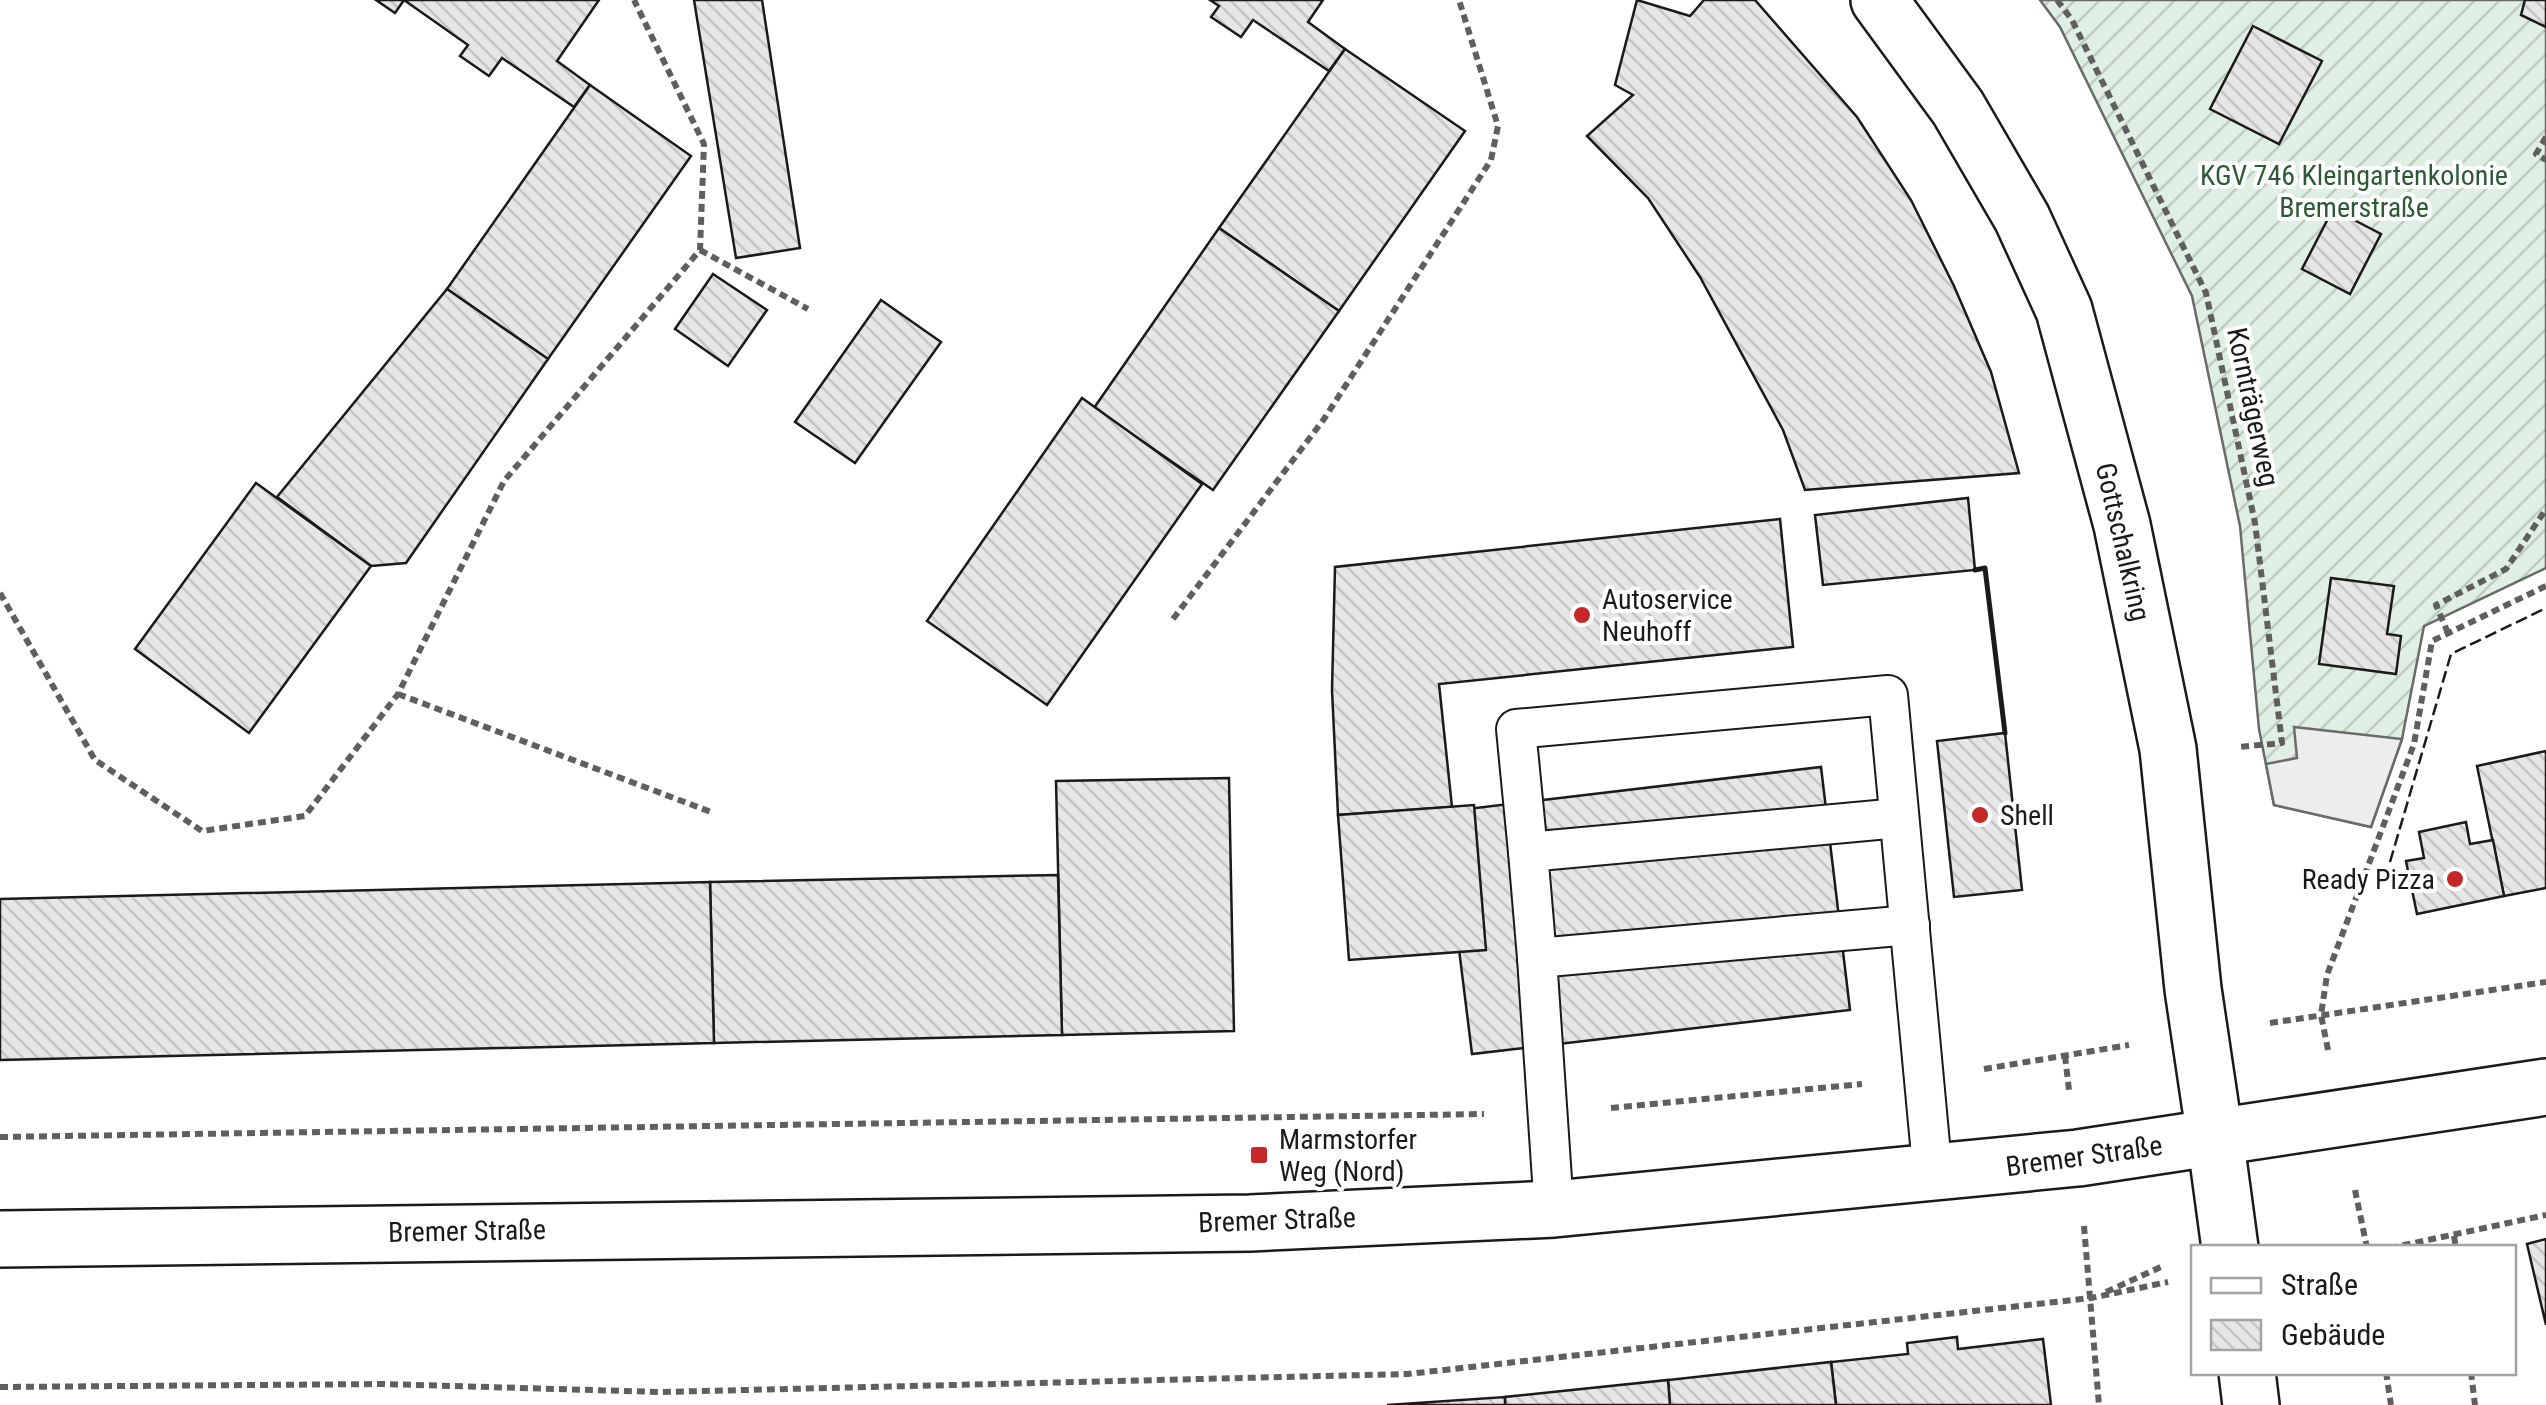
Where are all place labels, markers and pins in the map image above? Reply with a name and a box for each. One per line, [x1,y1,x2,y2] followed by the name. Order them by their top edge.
[1602,583,1733,648] place label: Autoservice Neuhoff
[1571,604,1593,626] marker: Autoservice Neuhoff
[2000,799,2054,832] place label: Shell
[1969,804,1991,826] marker: Shell
[2302,863,2435,896] place label: Ready Pizza
[2444,868,2466,890] marker: Ready Pizza
[1279,1123,1417,1188] place label: Marmstorfer Weg (Nord)
[1248,1144,1270,1166] marker: Marmstorfer Weg (Nord)

